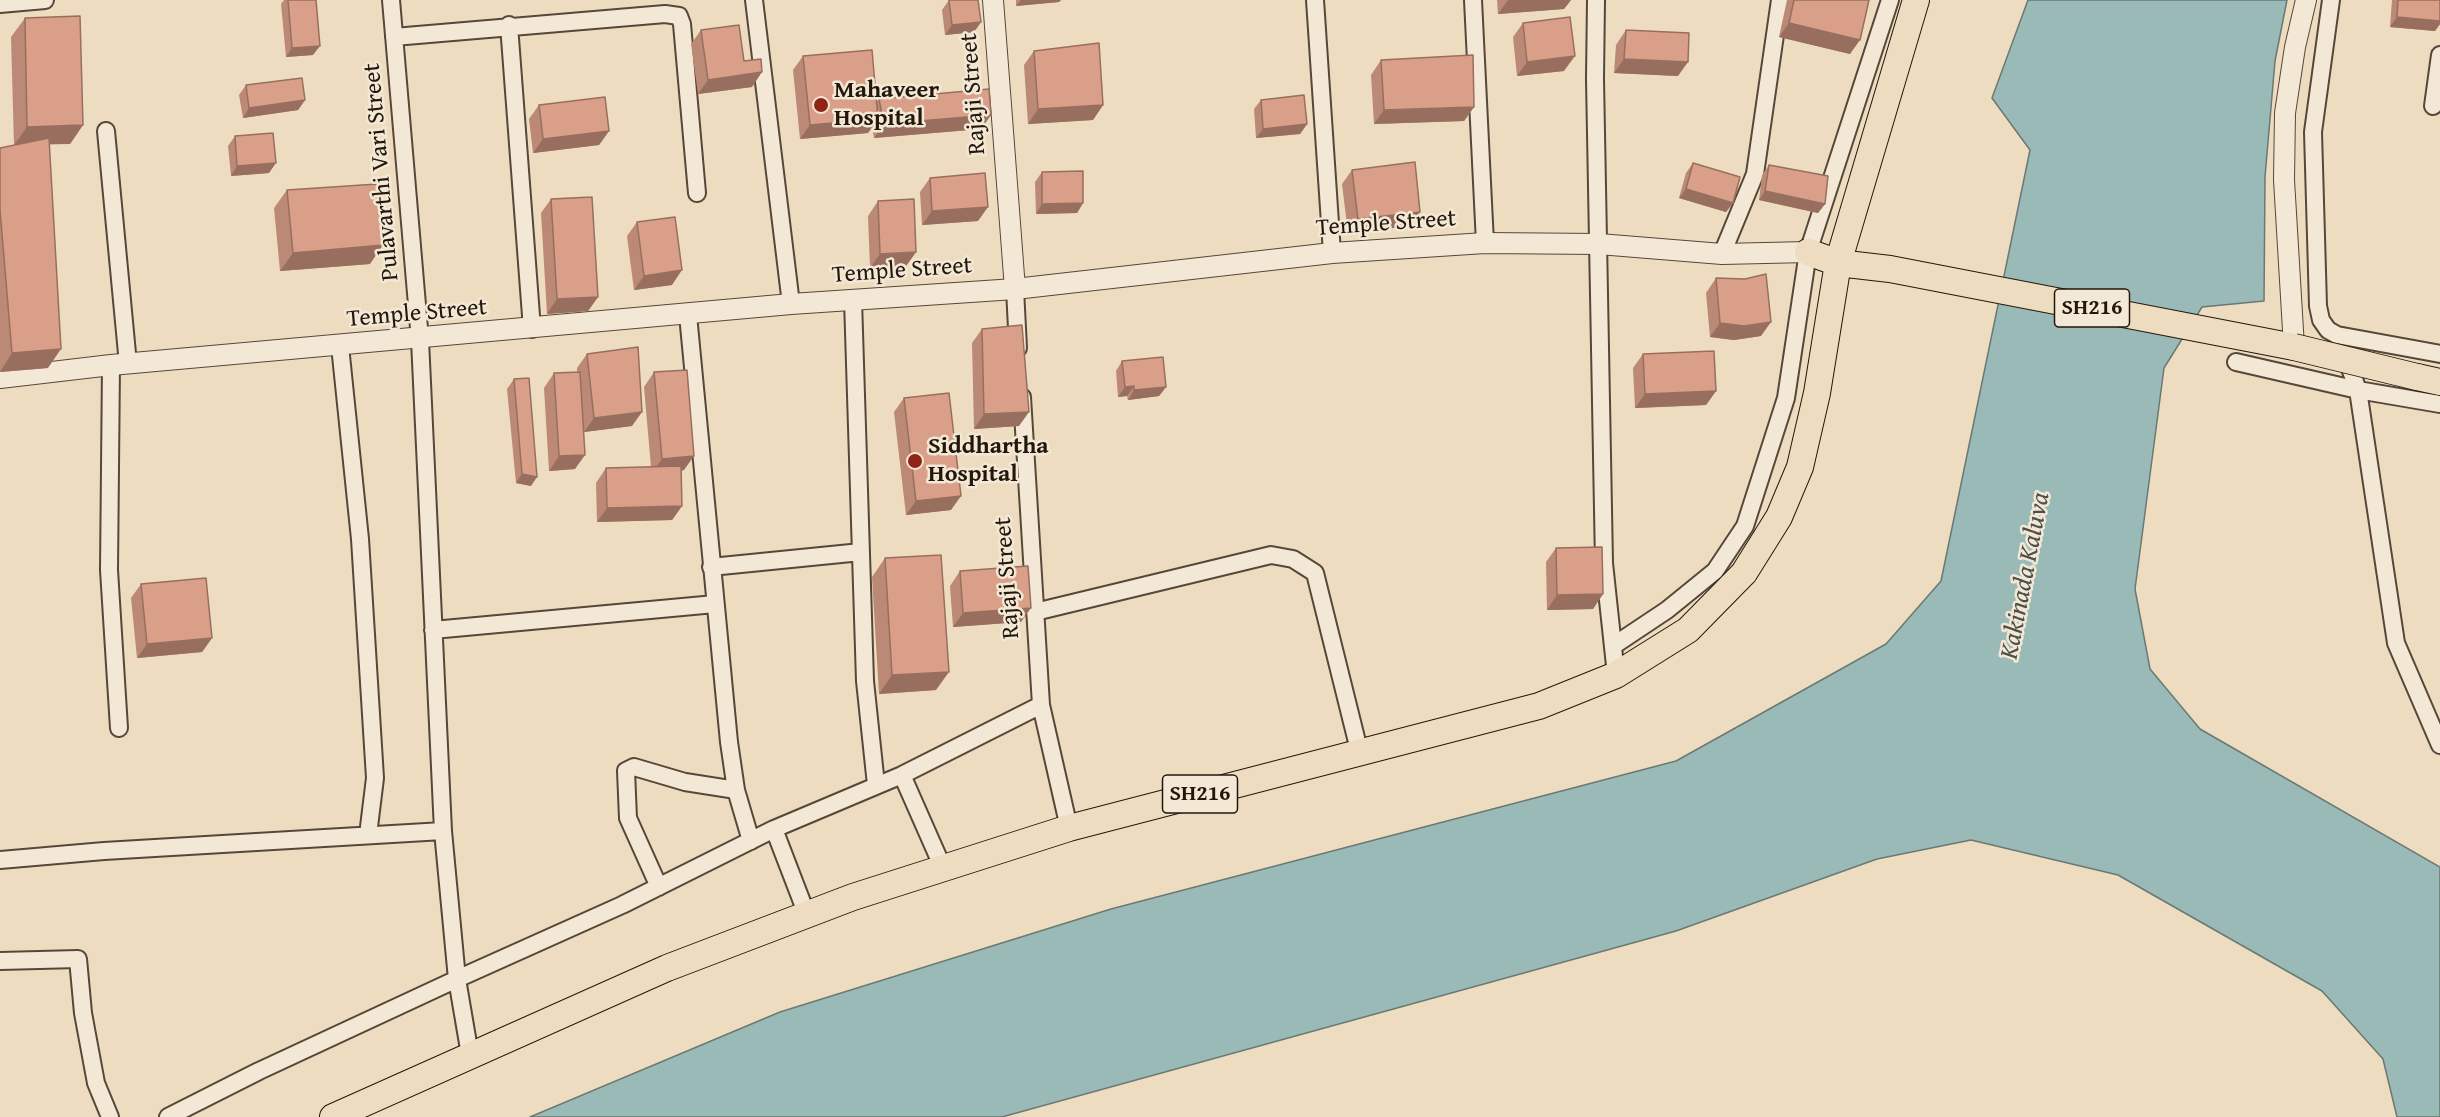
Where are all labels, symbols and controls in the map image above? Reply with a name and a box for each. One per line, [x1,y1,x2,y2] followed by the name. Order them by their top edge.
[955,32,993,156] street label: Rajaji Street
[358,62,406,282] street label: Pulavarthi Vari Street
[834,77,939,133] place label: Mahaveer Hospital
[812,96,830,114] marker: Mahaveer Hospital
[1315,205,1457,243] street label: Temple Street
[831,252,973,290] street label: Temple Street
[2054,289,2130,327] road number: SH216
[346,294,488,334] street label: Temple Street
[928,433,1049,489] place label: Siddhartha Hospital
[906,452,924,470] marker: Siddhartha Hospital
[1995,490,2057,662] water label: Kakinada Kaluva
[989,516,1027,640] street label: Rajaji Street
[1162,775,1238,813] road number: SH216

